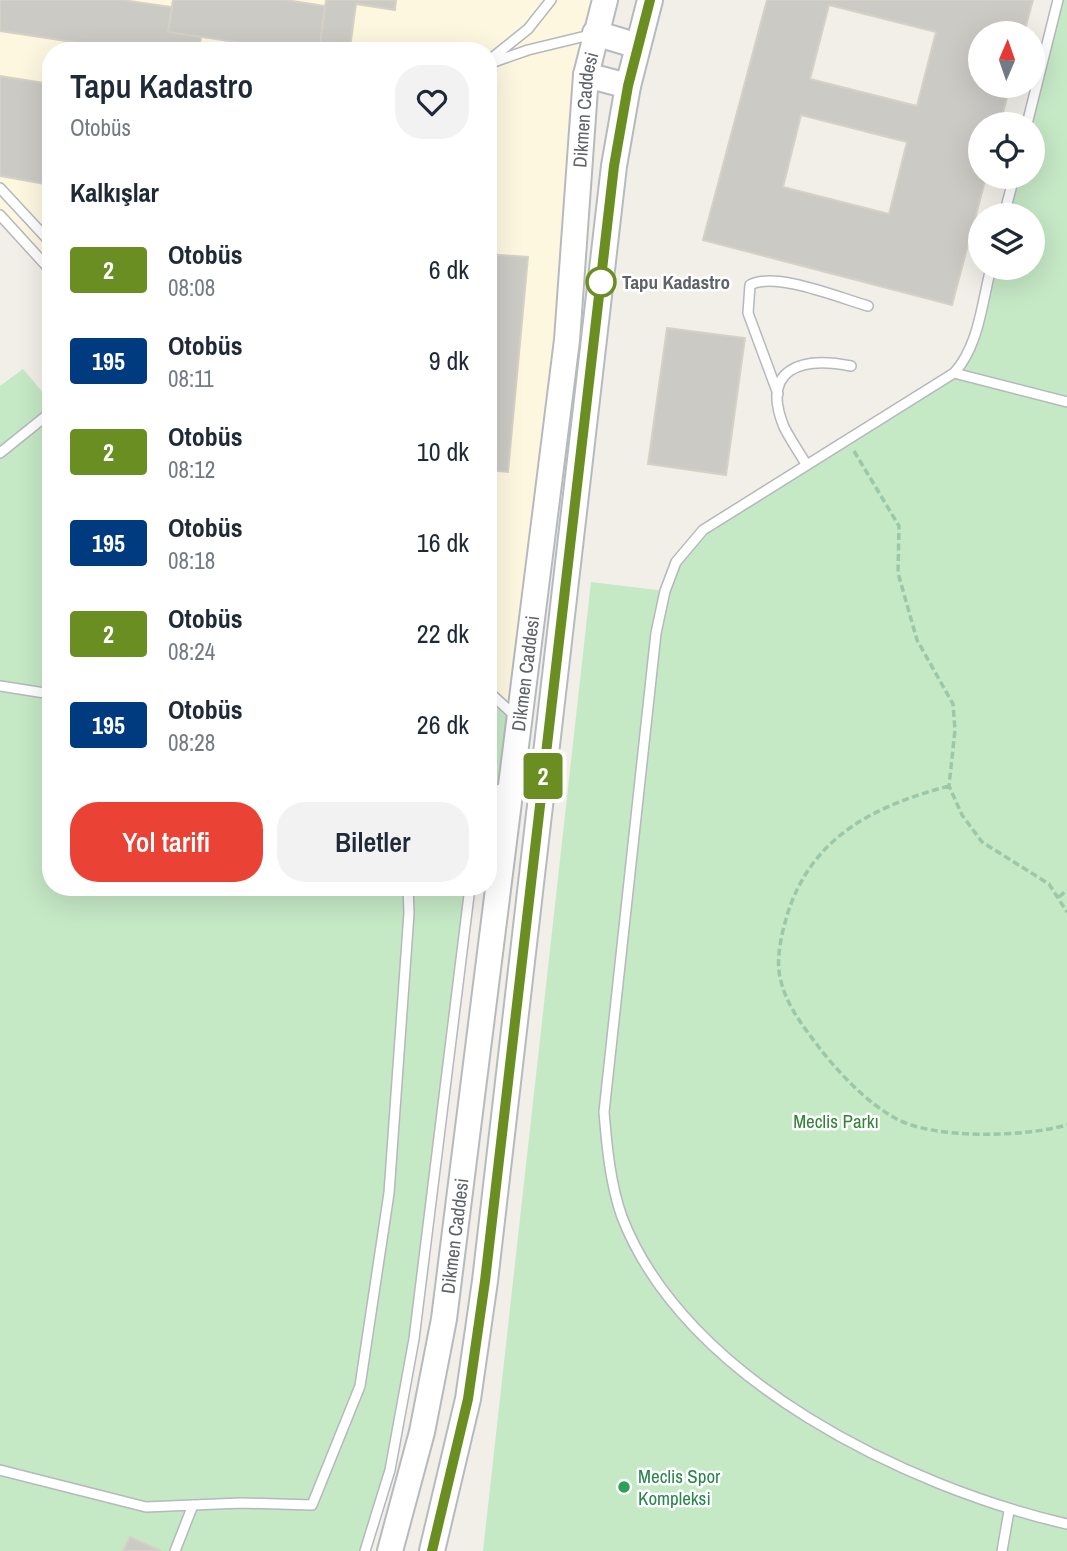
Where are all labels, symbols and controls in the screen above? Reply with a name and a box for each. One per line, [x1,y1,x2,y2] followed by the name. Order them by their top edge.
[968,21,1045,98] north arrow
[968,21,1045,280] map controls
[566,49,604,168] street label: Dikmen Caddesi
[70,64,253,108] text: Tapu Kadastro
[395,65,469,139] button: heart
[70,112,131,143] text: Otobüs
[968,112,1045,189] button: locate
[70,175,159,210] text: Kalkışlar
[968,203,1045,280] button: layers
[168,237,243,272] text: Otobüs
[429,252,469,287] text: 6 dk
[103,254,114,286] text: 2
[586,267,616,297] marker: Tapu Kadastro
[622,269,730,295] place label: Tapu Kadastro
[168,272,215,303] text: 08:08
[168,328,243,363] text: Otobüs
[429,343,469,378] text: 9 dk
[92,345,125,377] text: 195
[168,363,214,394] text: 08:11
[168,419,243,454] text: Otobüs
[417,434,469,469] text: 10 dk
[103,436,114,468] text: 2
[168,454,215,485] text: 08:12
[168,510,243,545] text: Otobüs
[417,525,469,560] text: 16 dk
[92,527,125,559] text: 195
[168,545,215,576] text: 08:18
[168,601,243,636] text: Otobüs
[505,614,545,733] street label: Dikmen Caddesi
[417,616,469,651] text: 22 dk
[103,618,114,650] text: 2
[168,636,215,667] text: 08:24
[168,692,243,727] text: Otobüs
[417,707,469,742] text: 26 dk
[92,709,125,741] text: 195
[168,727,215,758] text: 08:28
[520,753,566,799] line badge: 2
[538,760,548,792] text: 2
[70,802,263,882] button: Yol tarifi
[277,802,469,882] button: Biletler
[793,1108,879,1134] park label: Meclis Parkı
[434,1177,475,1295] street label: Dikmen Caddesi
[638,1463,721,1511] place label: Meclis Spor Kompleksi
[616,1479,632,1495] marker: Meclis Spor Kompleksi

